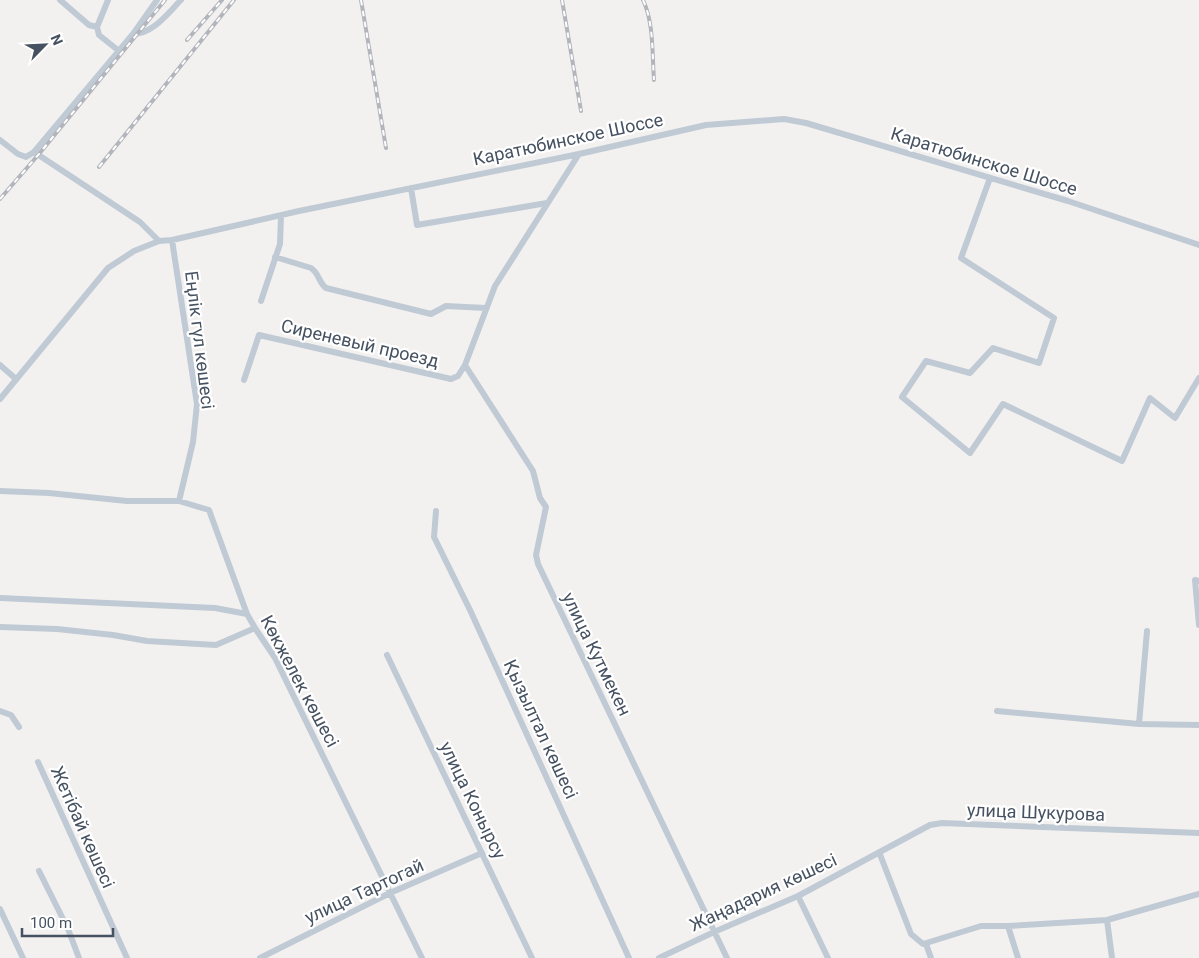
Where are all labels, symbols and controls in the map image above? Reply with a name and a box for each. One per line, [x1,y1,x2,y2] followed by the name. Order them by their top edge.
[20,20,70,70] north arrow
[48,32,66,47] text: N
[471,109,665,169] street label: Каратюбинское Шоссе
[888,123,1080,199] street label: Каратюбинское Шоссе
[181,270,219,410] street label: Еңлік гүл көшесі
[279,315,441,371] street label: Сиреневый проезд
[558,589,636,719] street label: улица Кутмекен
[256,611,344,751] street label: Көкжелек көшесі
[500,656,582,802] street label: Қызылтал көшесі
[436,738,511,863] street label: улица Конырсу
[47,763,119,891] street label: Жетібай көшесі
[967,799,1105,825] street label: улица Шукурова
[686,849,840,935] street label: Жаңадария көшесі
[301,854,427,928] street label: улица Тартогай
[22,906,114,938] scale bar
[30,914,72,932] text: 100 m

